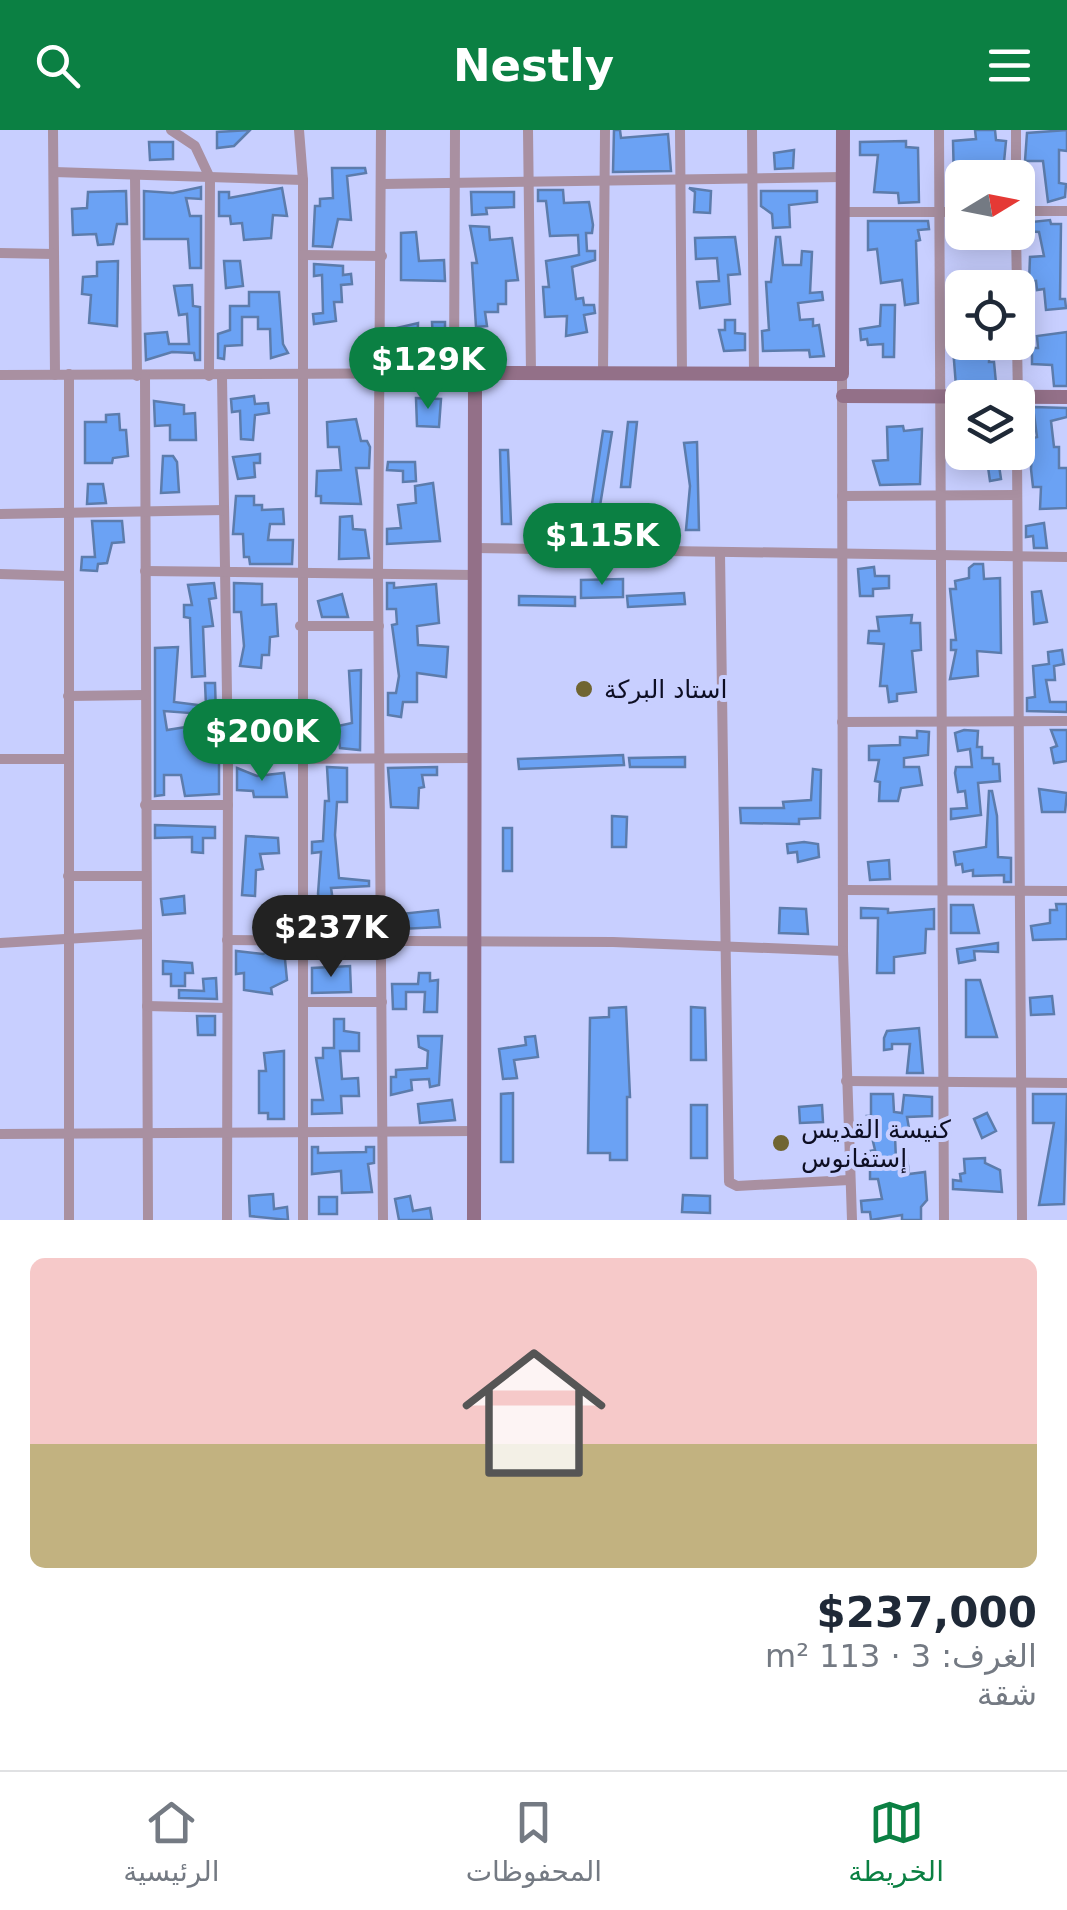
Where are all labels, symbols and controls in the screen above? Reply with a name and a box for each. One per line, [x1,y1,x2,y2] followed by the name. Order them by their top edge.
[30,38,85,93] icon: search
[982,38,1037,93] icon: menu
[453,39,614,92] text: Nestly
[945,160,1035,250] north arrow
[945,160,1035,470] map controls
[945,270,1035,360] button: locate
[358,327,498,412] pin: $129K
[371,340,485,378] text: $129K
[945,380,1035,470] button: layers
[532,503,672,588] pin: $115K
[545,516,659,554] text: $115K
[604,675,727,704] place label: استاد البركة
[573,678,595,700] marker: استاد البركة
[192,699,332,784] pin: $200K
[205,712,319,750] text: $200K
[261,895,401,980] pin: $237K
[274,908,388,946] text: $237K
[801,1115,951,1174] place label: كنيسة القديس إستفانوس
[770,1132,792,1154] marker: كنيسة القديس إستفانوس
[444,1323,624,1503] icon: home
[816,1588,1037,1637] text: $237,000
[765,1637,1037,1675] text: الغرف: 3 · 113 m²
[977,1675,1037,1713] text: شقة
[123,1795,220,1888] tab: الرئيسية
[466,1795,602,1888] tab: المحفوظات
[848,1795,944,1888] tab: الخريطة

